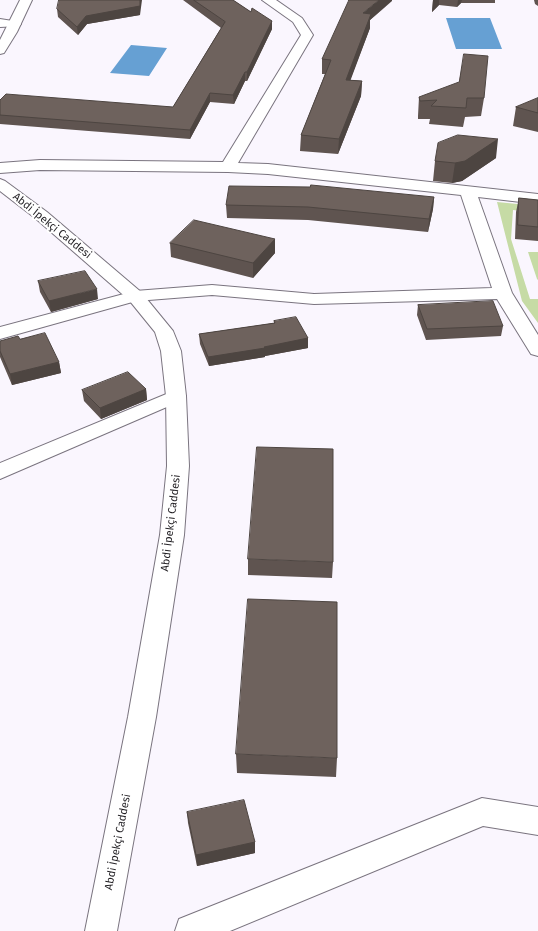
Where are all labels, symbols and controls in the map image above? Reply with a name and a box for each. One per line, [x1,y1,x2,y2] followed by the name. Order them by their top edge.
[10,190,94,262] street label: Abdi İpekçi Caddesi
[159,474,183,572] street label: Abdi İpekçi Caddesi
[102,793,134,891] street label: Abdi İpekçi Caddesi

